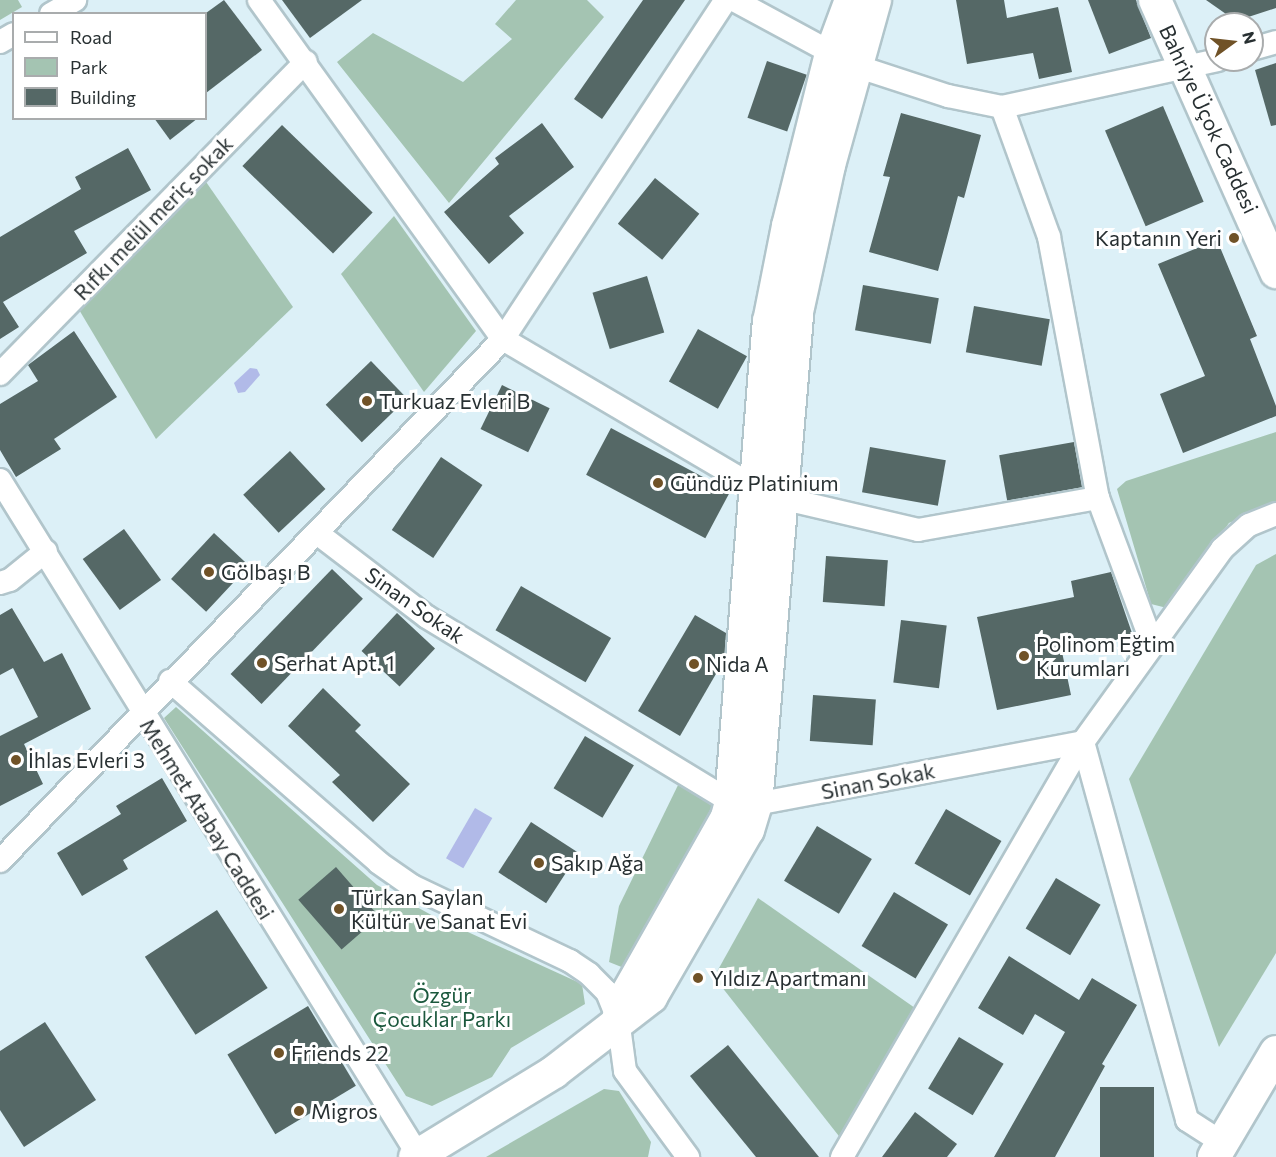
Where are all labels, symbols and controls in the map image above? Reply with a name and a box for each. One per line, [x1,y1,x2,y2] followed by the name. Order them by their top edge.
[12,12,207,120] legend
[1204,12,1264,72] north arrow
[1154,21,1264,217] street label: Bahriye Üçok Caddesi
[70,26,112,48] text: Road
[1239,29,1261,46] text: N
[70,56,108,78] text: Park
[70,86,136,108] text: Building
[68,131,238,305] street label: Rıfkı melül meriç sokak
[1095,225,1222,251] place label: Kaptanın Yeri
[1227,231,1241,245] marker: Kaptanın Yeri
[379,388,530,414] place label: Turkuaz Evleri B
[360,394,374,408] marker: Turkuaz Evleri B
[670,470,838,496] place label: Gündüz Platinium
[651,476,665,490] marker: Gündüz Platinium
[221,559,310,585] place label: Gölbaşı B
[361,562,469,648] street label: Sinan Sokak
[202,565,216,579] marker: Gölbaşı B
[1036,631,1175,681] place label: Polinom Eğtim Kurumları
[1017,649,1031,663] marker: Polinom Eğtim Kurumları
[274,650,395,676] place label: Serhat Apt. 1
[706,651,769,677] place label: Nida A
[255,656,269,670] marker: Serhat Apt. 1
[687,657,701,671] marker: Nida A
[135,714,279,924] street label: Mehmet Atabay Caddesi
[28,747,145,773] place label: İhlas Evleri 3
[9,753,23,767] marker: İhlas Evleri 3
[819,758,937,804] street label: Sinan Sokak
[551,850,644,876] place label: Sakıp Ağa
[532,856,546,870] marker: Sakıp Ağa
[351,884,527,934] place label: Türkan Saylan Kültür ve Sanat Evi
[332,902,346,916] marker: Türkan Saylan Kültür ve Sanat Evi
[710,965,867,991] place label: Yıldız Apartmanı
[691,971,705,985] marker: Yıldız Apartmanı
[373,982,511,1032] park label: Özgür Çocuklar Parkı
[291,1040,389,1066] place label: Friends 22
[272,1046,286,1060] marker: Friends 22
[311,1098,378,1124] place label: Migros
[292,1104,306,1118] marker: Migros

